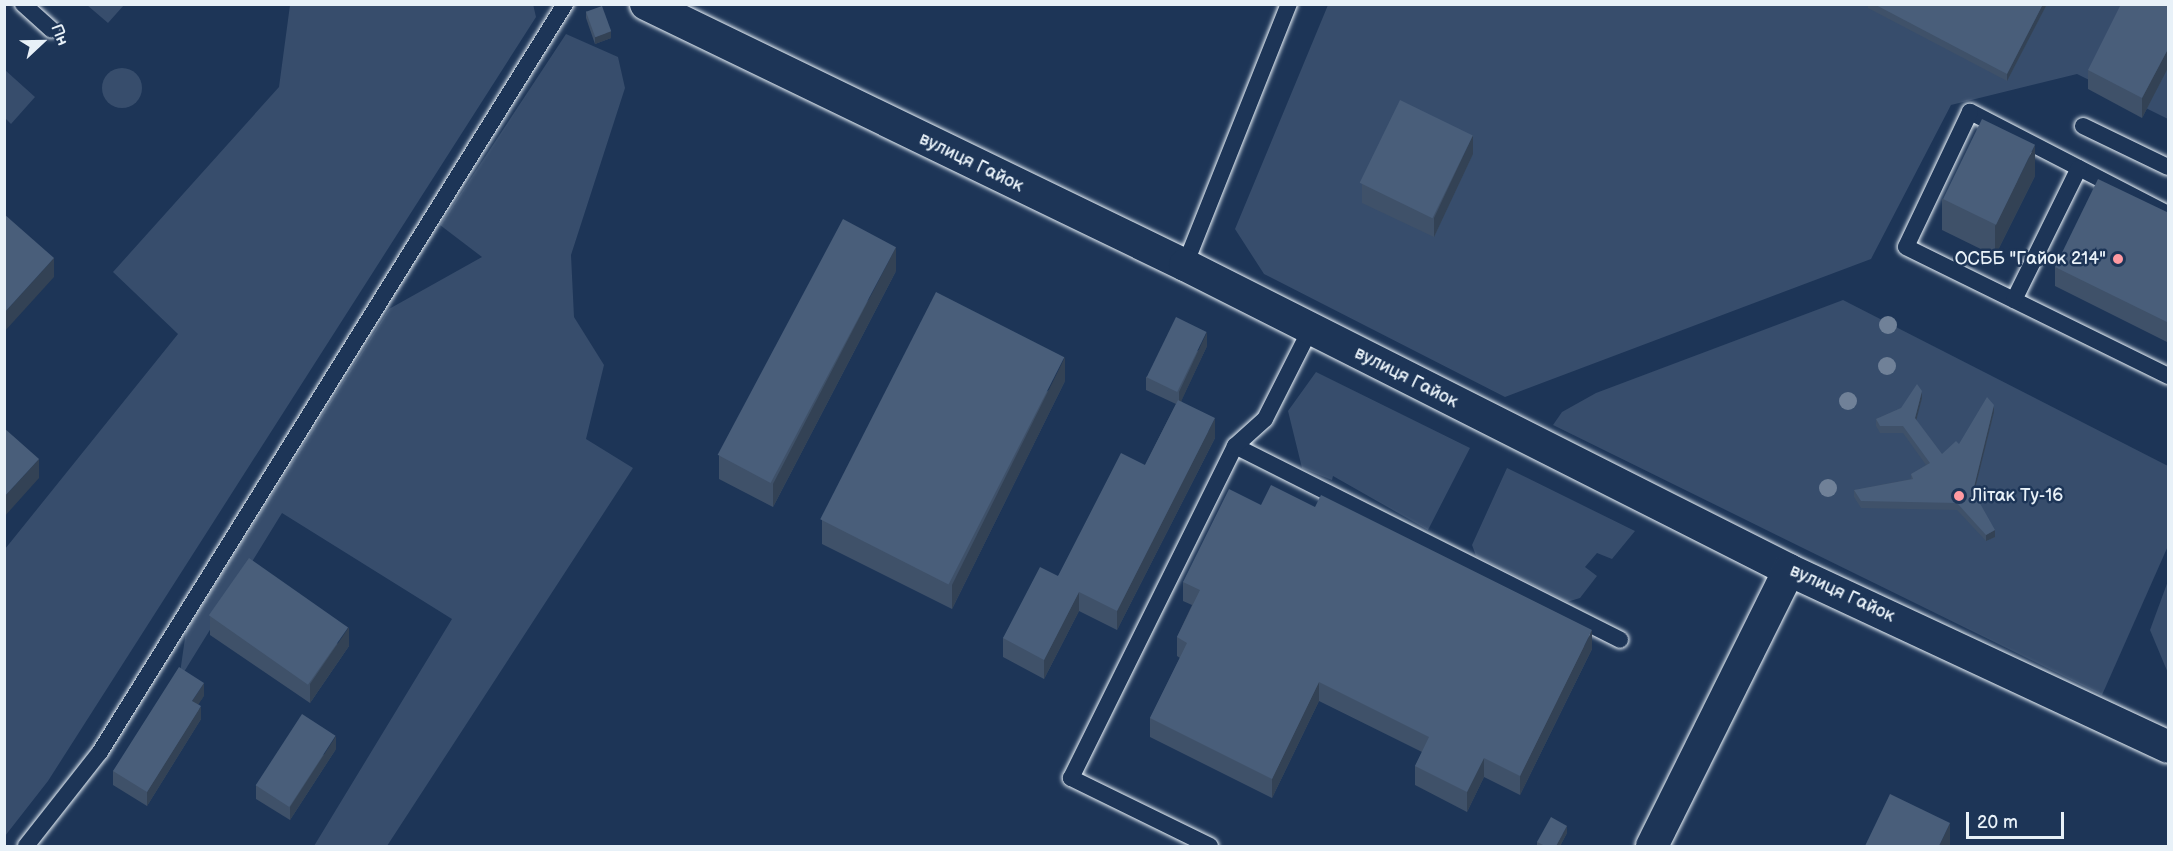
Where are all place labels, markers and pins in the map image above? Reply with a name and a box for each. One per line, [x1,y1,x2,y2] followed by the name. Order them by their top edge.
[1955,248,2106,270] place label: ОСББ "Гайок 214"
[2111,252,2125,266] marker: ОСББ "Гайок 214"
[1971,485,2063,507] place label: Літак Ту-16
[1952,489,1966,503] marker: Літак Ту-16

